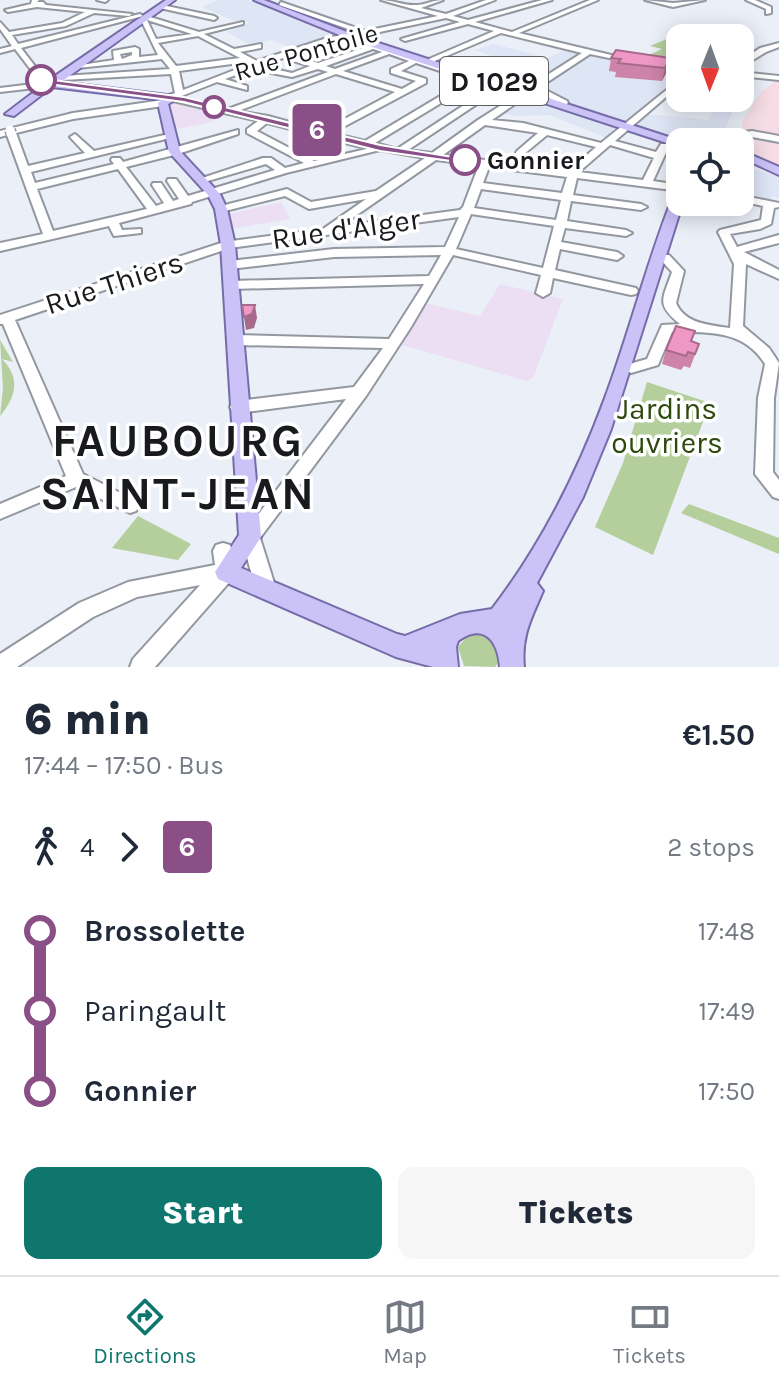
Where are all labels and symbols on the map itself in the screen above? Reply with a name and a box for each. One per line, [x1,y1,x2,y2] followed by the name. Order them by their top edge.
[231,17,381,88] street label: Rue Pontoile
[666,24,754,112] north arrow
[440,57,548,105] road number: D 1029
[26,65,56,95] unlabelled marker
[203,96,225,118] unlabelled marker
[291,104,343,156] line badge: 6
[450,145,480,175] marker: Gonnier
[487,145,585,176] place label: Gonnier
[269,201,423,257] street label: Rue d'Alger
[40,244,188,322] street label: Rue Thiers
[611,391,723,461] park label: Jardins ouvriers
[40,414,316,521] district label: FAUBOURG SAINT-JEAN

